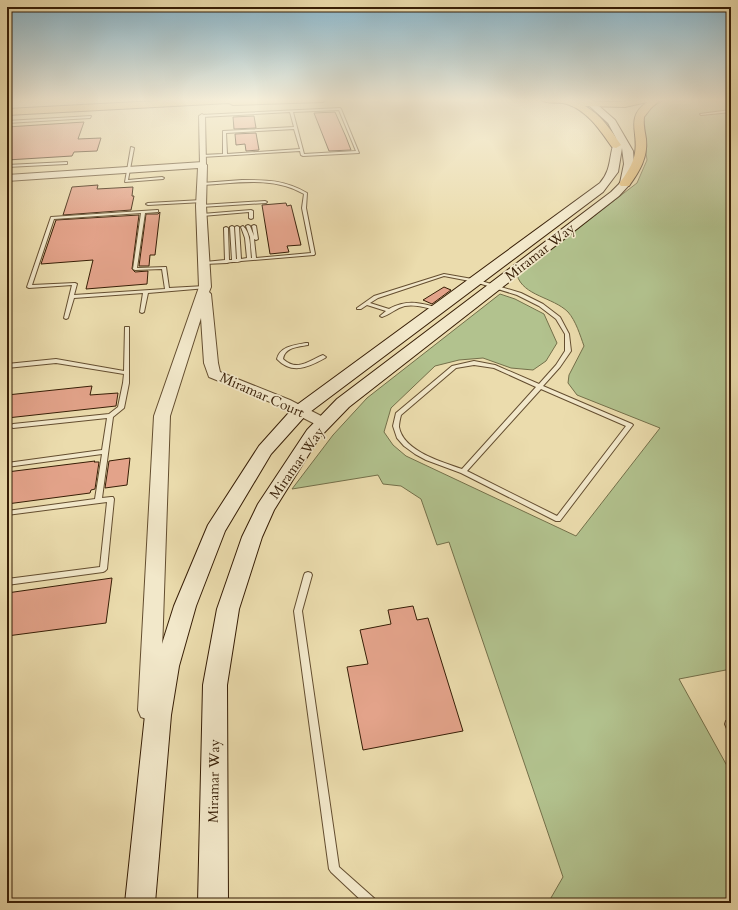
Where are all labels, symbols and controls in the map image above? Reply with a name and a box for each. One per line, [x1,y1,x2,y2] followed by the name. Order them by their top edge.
[501,218,579,285] street label: Miramar Way
[217,368,308,422] street label: Miramar Court
[265,423,329,503] street label: Miramar Way
[204,738,224,823] street label: Miramar Way

